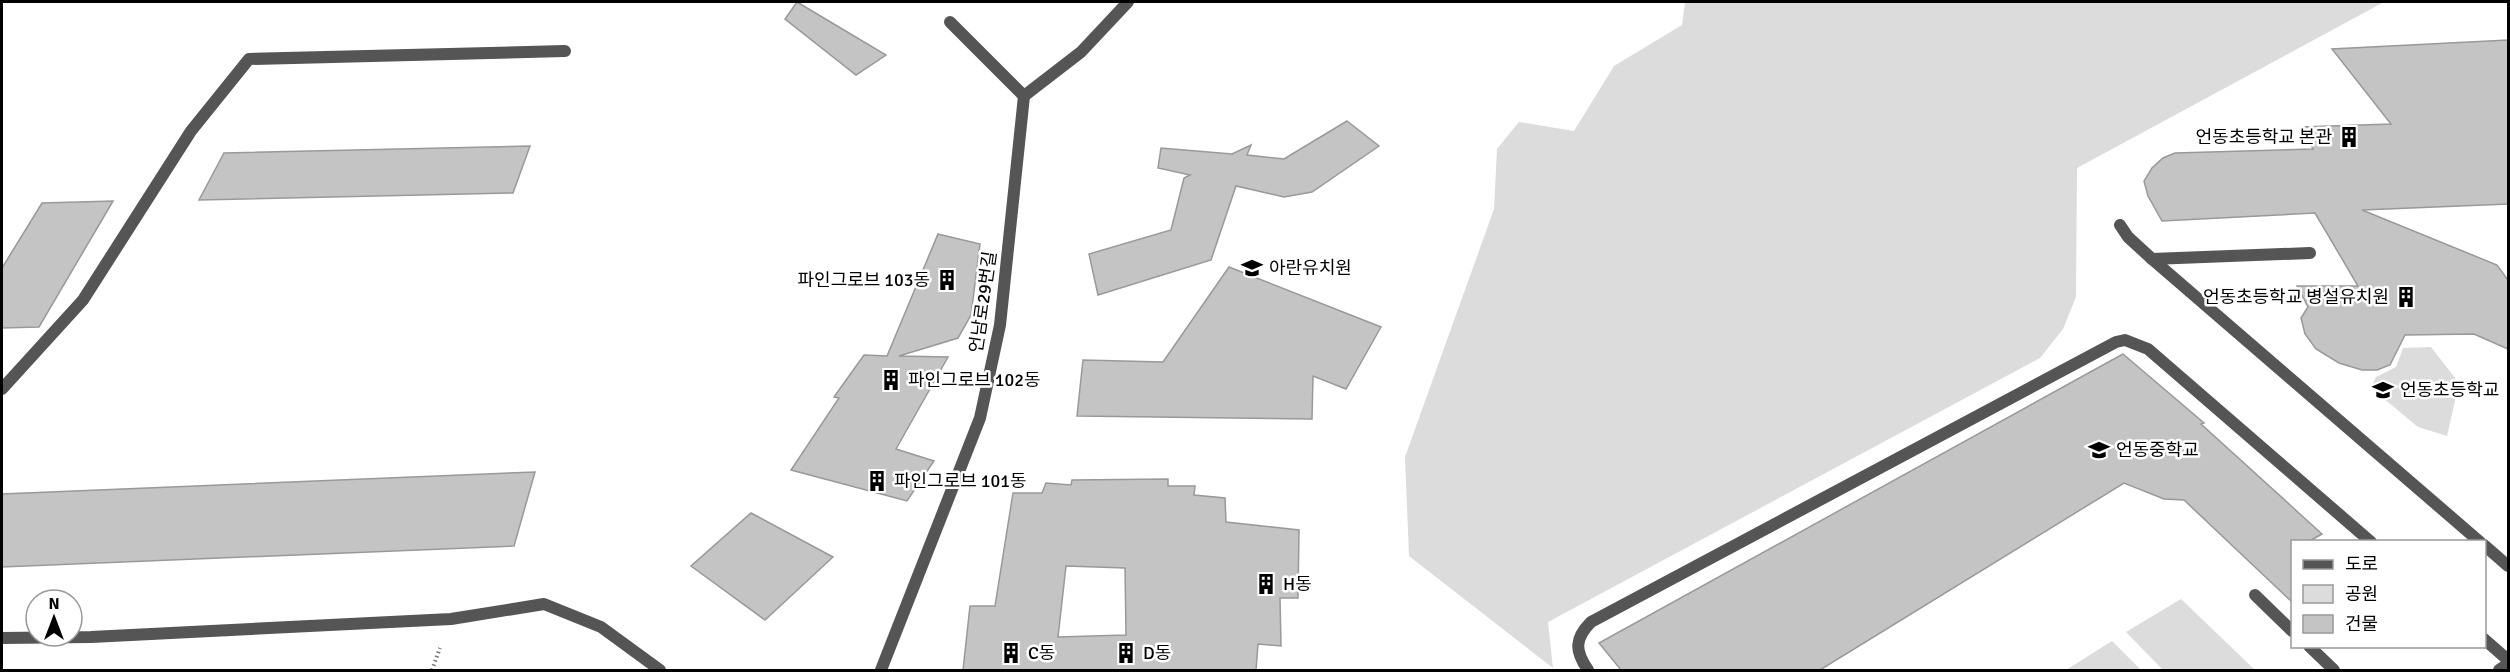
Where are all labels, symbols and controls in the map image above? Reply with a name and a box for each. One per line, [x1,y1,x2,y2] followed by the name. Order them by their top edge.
[2337,125,2361,149] building icon: 언동초등학교 본관
[2196,126,2332,148] place label: 언동초등학교 본관
[965,250,1001,354] street label: 언남로29번길
[1240,256,1264,280] school or university icon: 아란유치원
[1269,257,1352,279] place label: 아란유치원
[935,268,959,292] building icon: 파인그로브 103동
[798,269,930,291] place label: 파인그로브 103동
[2394,285,2418,309] building icon: 언동초등학교 병설유치원
[2203,286,2389,308] place label: 언동초등학교 병설유치원
[879,368,903,392] building icon: 파인그로브 102동
[908,369,1040,391] place label: 파인그로브 102동
[2371,378,2395,402] school or university icon: 언동초등학교
[2400,379,2499,401] place label: 언동초등학교
[2087,438,2111,462] school or university icon: 언동중학교
[2116,439,2199,461] place label: 언동중학교
[865,469,889,493] building icon: 파인그로브 101동
[894,470,1026,492] place label: 파인그로브 101동
[2291,540,2486,648] legend
[2345,553,2378,575] text: 도로
[1254,572,1278,596] building icon: H동
[1283,573,1312,595] place label: H동
[2345,583,2378,605] text: 공원
[24,588,84,648] north arrow
[48,594,60,614] text: N
[2345,613,2378,635] text: 건물
[999,641,1023,665] building icon: C동
[1114,641,1138,665] building icon: D동
[1028,642,1055,664] place label: C동
[1143,642,1171,664] place label: D동

